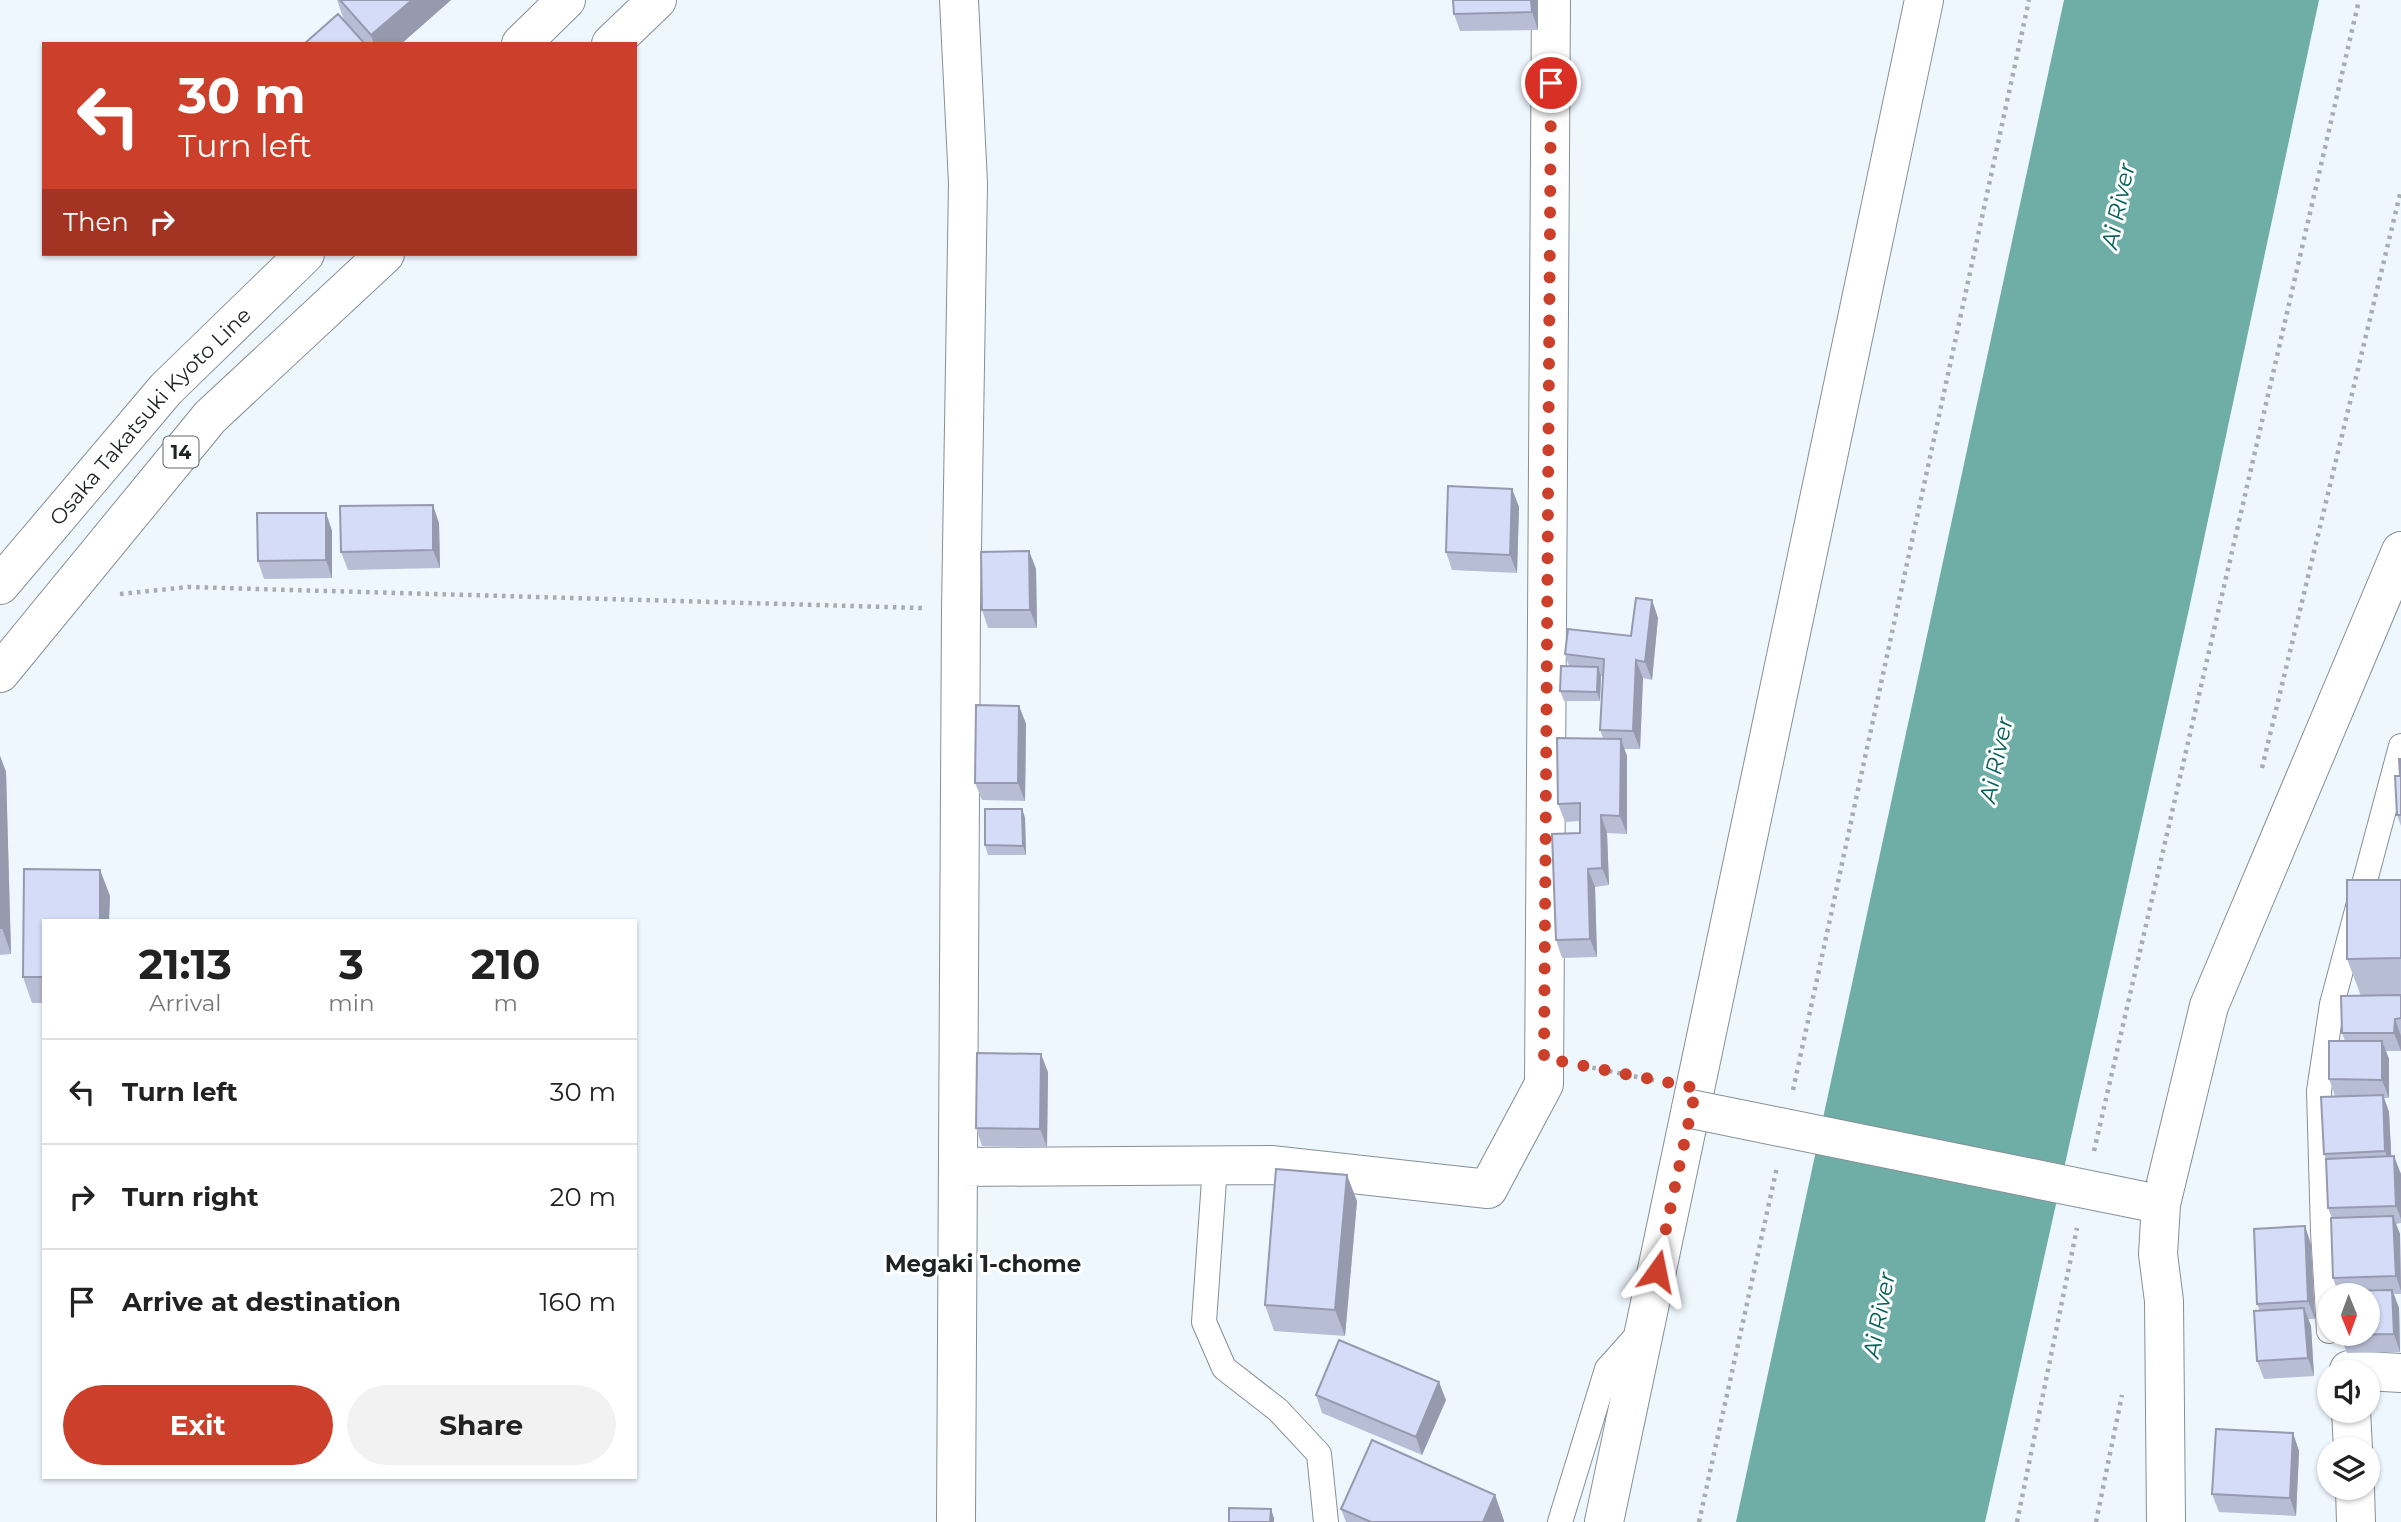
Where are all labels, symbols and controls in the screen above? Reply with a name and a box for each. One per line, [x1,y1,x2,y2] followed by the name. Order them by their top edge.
[1521,53,1581,113] pin
[1532,64,1570,102] icon: arrive
[178,66,306,125] text: 30 m
[63,70,154,161] icon: left
[178,126,312,165] text: Turn left
[2095,160,2141,253] water label: Ai River
[143,203,181,241] icon: right
[63,206,129,238] text: Then
[44,302,255,530] street label: Osaka Takatsuki Kyoto Line
[164,436,198,467] road number: 14
[1973,714,2019,807] water label: Ai River
[138,938,232,990] text: 21:13
[339,938,364,990] text: 3
[471,938,541,990] text: 210
[149,989,221,1017] text: Arrival
[328,989,374,1017] text: min
[494,989,518,1017] text: m
[63,1073,101,1111] icon: left
[122,1076,238,1108] text: Turn left
[550,1076,616,1108] text: 30 m
[63,1178,101,1216] icon: right
[122,1181,258,1213] text: Turn right
[550,1181,616,1213] text: 20 m
[1620,1234,1694,1308] position arrow
[885,1250,1081,1278] district label: Megaki 1-chome
[1857,1269,1901,1362] water label: Ai River
[63,1283,101,1321] icon: arrive
[2317,1283,2380,1346] north arrow
[2317,1283,2380,1500] map controls
[122,1286,401,1318] text: Arrive at destination
[539,1286,616,1318] text: 160 m
[2317,1360,2380,1423] button: sound
[63,1385,333,1465] button: Exit
[347,1385,616,1465] button: Share
[2317,1437,2380,1500] button: layers

